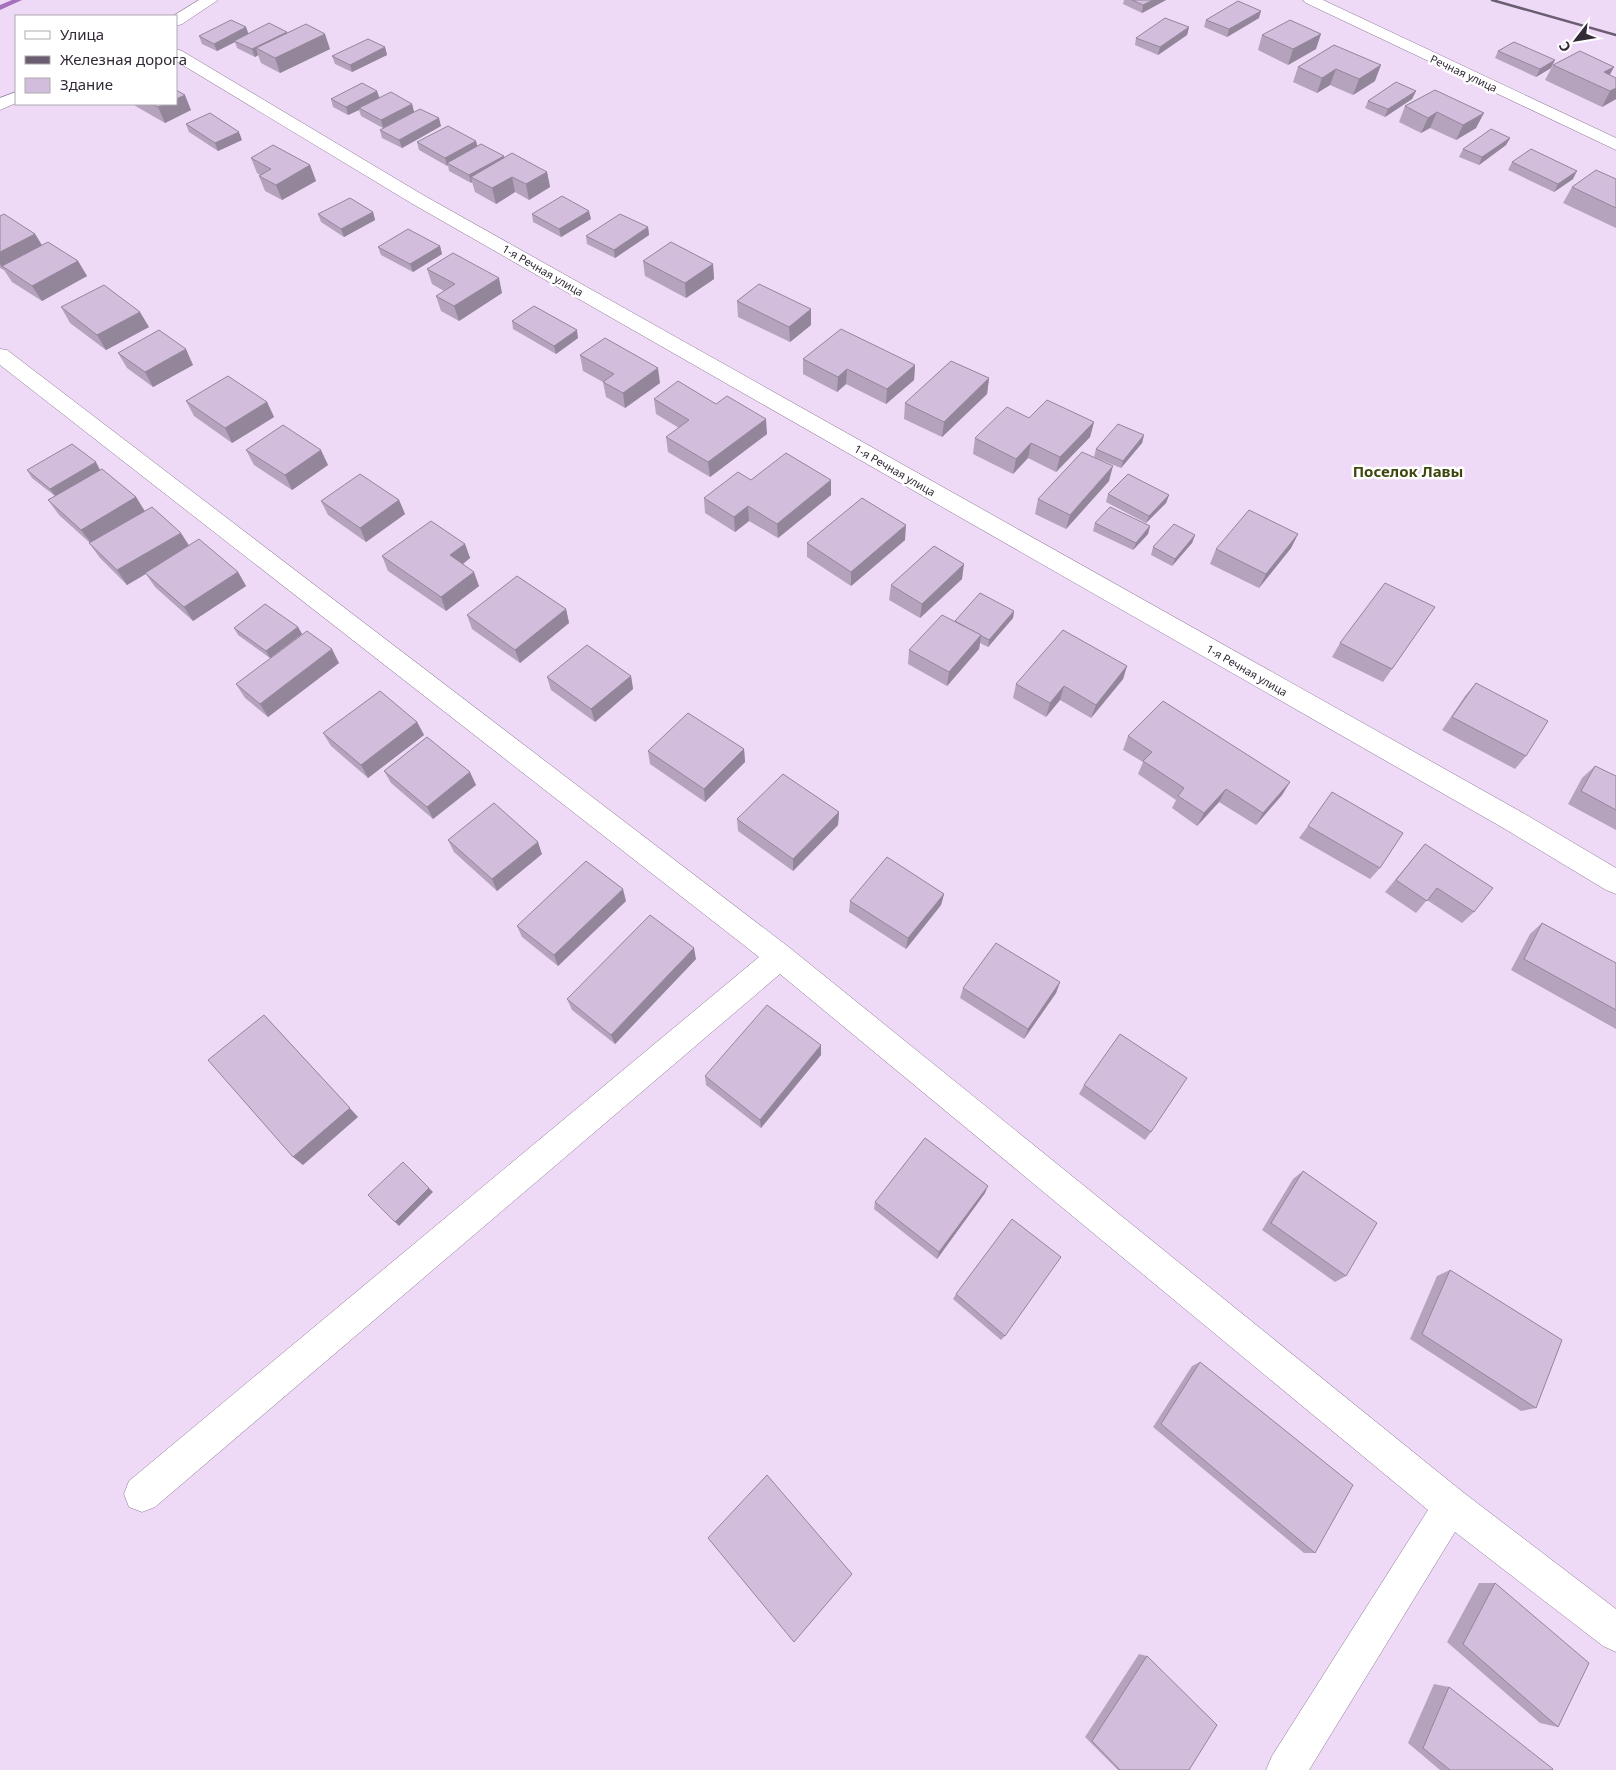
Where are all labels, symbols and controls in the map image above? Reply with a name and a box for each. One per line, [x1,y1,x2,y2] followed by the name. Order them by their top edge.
[15,15,178,105] legend
[1551,15,1601,65] north arrow
[60,24,104,44] text: Улица
[1554,38,1575,56] text: С
[60,49,187,69] text: Железная дорога
[1428,51,1500,95] street label: Речная улица
[60,74,113,94] text: Здание
[500,241,586,299] street label: 1-я Речная улица
[852,441,938,499] street label: 1-я Речная улица
[1353,461,1463,481] district label: Поселок Лавы
[1204,641,1290,699] street label: 1-я Речная улица

